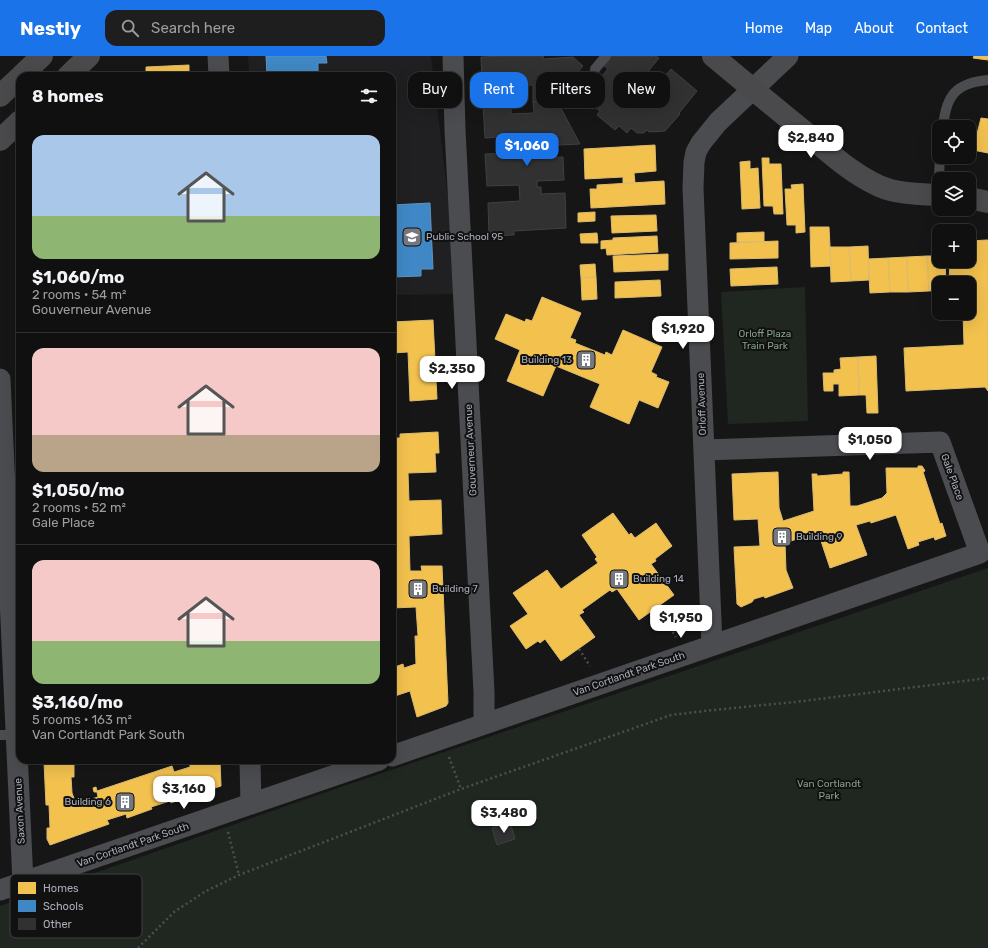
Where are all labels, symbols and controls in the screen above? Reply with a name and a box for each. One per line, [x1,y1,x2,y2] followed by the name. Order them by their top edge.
[105,10,385,46] search box
[20,17,81,40] text: Nestly
[119,17,141,39] icon: search
[151,19,235,37] text: Search here
[745,20,783,37] text: Home
[805,20,832,37] text: Map
[854,20,894,37] text: About
[916,20,968,37] text: Contact
[408,72,462,108] chip: Buy
[470,72,528,108] chip: Rent
[536,72,605,108] chip: Filters
[613,72,670,108] chip: New
[358,85,380,107] icon: filters
[32,86,104,106] text: 8 homes
[932,120,976,320] map controls
[932,120,976,164] button: locate
[778,125,844,159] pin: $2,840
[787,130,835,145] text: $2,840
[494,133,560,167] pin: $1,060
[505,138,549,153] text: $1,060
[170,161,242,233] icon: home
[932,172,976,216] button: layers
[932,224,976,268] button: +
[401,226,423,248] school or university icon: Public School 95
[426,231,503,243] place label: Public School 95
[32,267,124,287] text: $1,060/mo
[932,276,976,320] button: −
[32,287,126,302] text: 2 rooms · 54 m²
[32,302,151,317] text: Gouverneur Avenue
[650,316,716,350] pin: $1,920
[661,321,705,336] text: $1,920
[739,328,791,352] park label: Orloff Plaza Train Park
[575,349,597,371] building icon: Building 13
[521,354,572,366] place label: Building 13
[419,356,485,390] pin: $2,350
[429,361,475,376] text: $2,350
[695,372,709,435] street label: Orloff Avenue
[170,374,242,446] icon: home
[463,403,479,496] street label: Gouverneur Avenue
[837,427,903,461] pin: $1,050
[848,432,892,447] text: $1,050
[938,452,966,502] street label: Gale Place
[32,480,124,500] text: $1,050/mo
[32,500,126,515] text: 2 rooms · 52 m²
[32,515,95,530] text: Gale Place
[771,526,793,548] building icon: Building 9
[796,531,842,543] place label: Building 9
[608,568,630,590] building icon: Building 14
[633,573,684,585] place label: Building 14
[407,578,429,600] building icon: Building 7
[432,583,478,595] place label: Building 7
[170,586,242,658] icon: home
[648,605,714,639] pin: $1,950
[659,610,703,625] text: $1,950
[571,649,687,699] street label: Van Cortlandt Park South
[32,692,123,712] text: $3,160/mo
[32,712,132,727] text: 5 rooms · 163 m²
[32,727,185,742] text: Van Cortlandt Park South
[151,776,217,810] pin: $3,160
[12,777,28,844] street label: Saxon Avenue
[797,778,861,802] park label: Van Cortlandt Park
[162,781,206,796] text: $3,160
[114,791,136,813] building icon: Building 6
[65,796,111,808] place label: Building 6
[471,800,537,834] pin: $3,480
[480,805,528,820] text: $3,480
[75,820,191,870] street label: Van Cortlandt Park South
[10,874,142,938] legend
[43,882,79,895] text: Homes
[43,900,84,913] text: Schools
[43,918,73,931] text: Other

